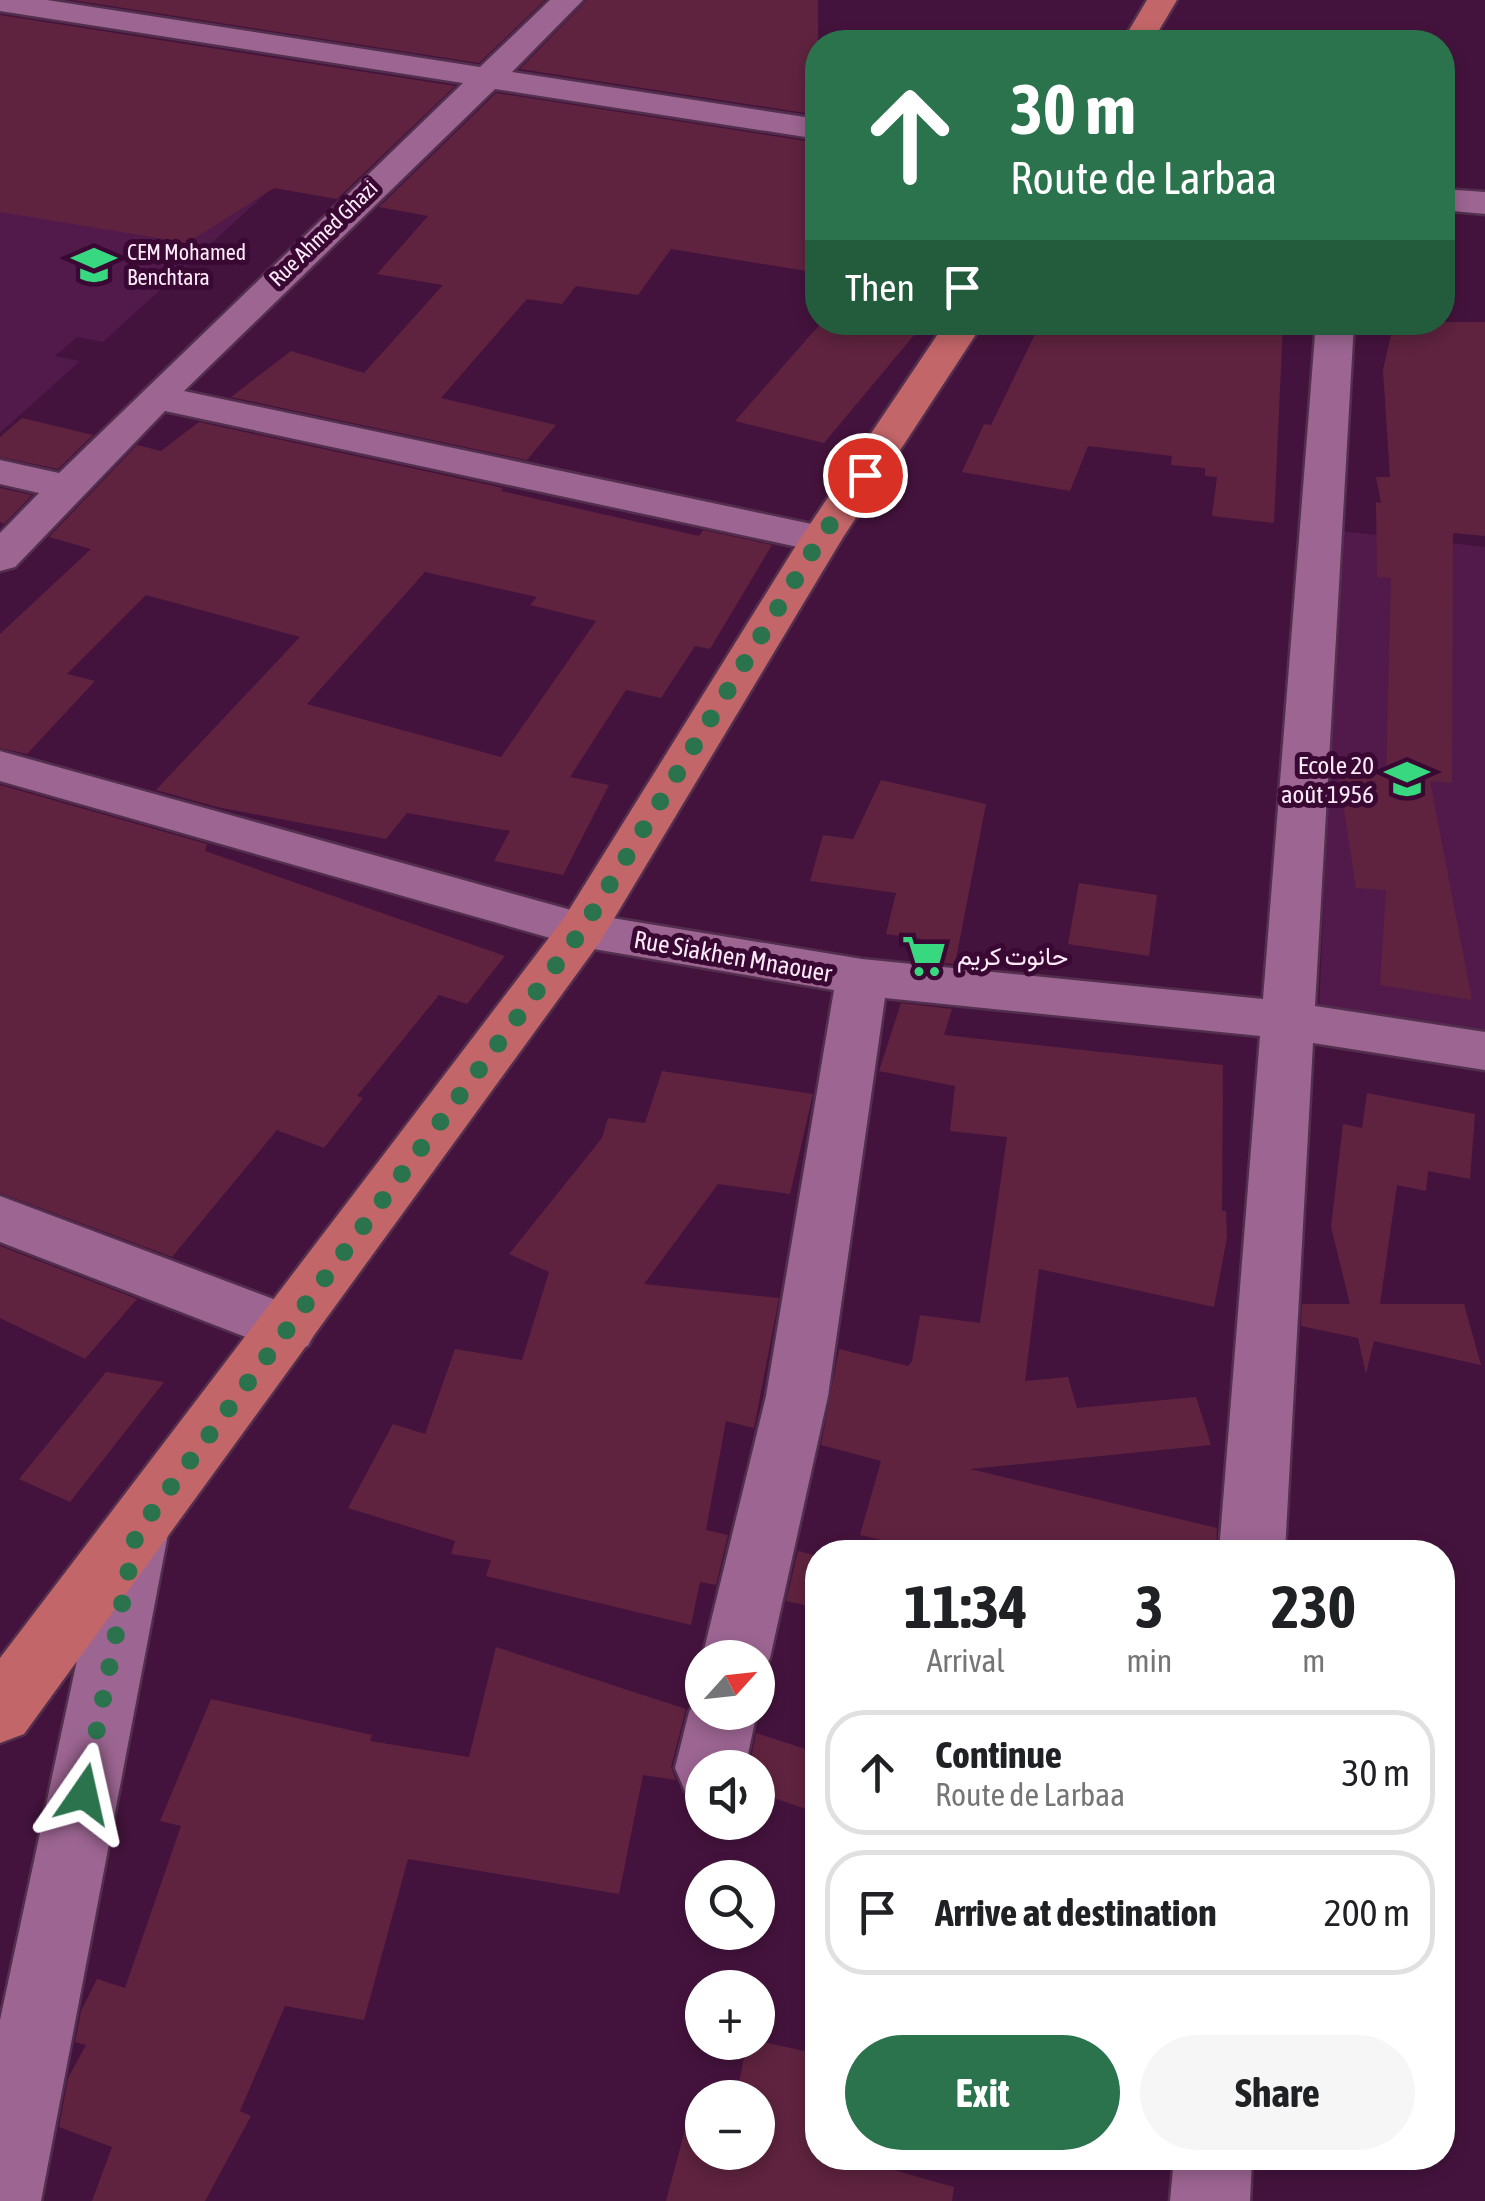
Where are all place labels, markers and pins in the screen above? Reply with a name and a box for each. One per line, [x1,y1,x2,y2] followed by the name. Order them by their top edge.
[127,239,246,290] place label: CEM Mohamed Benchtara
[70,241,118,289] school or university icon: CEM Mohamed Benchtara
[823,433,908,518] pin
[1281,751,1374,808] place label: Ecole 20 août 1956
[1383,755,1431,803] school or university icon: Ecole 20 août 1956
[900,932,948,980] supermarket icon: حانوت كريم
[957,942,1068,973] place label: حانوت كريم

